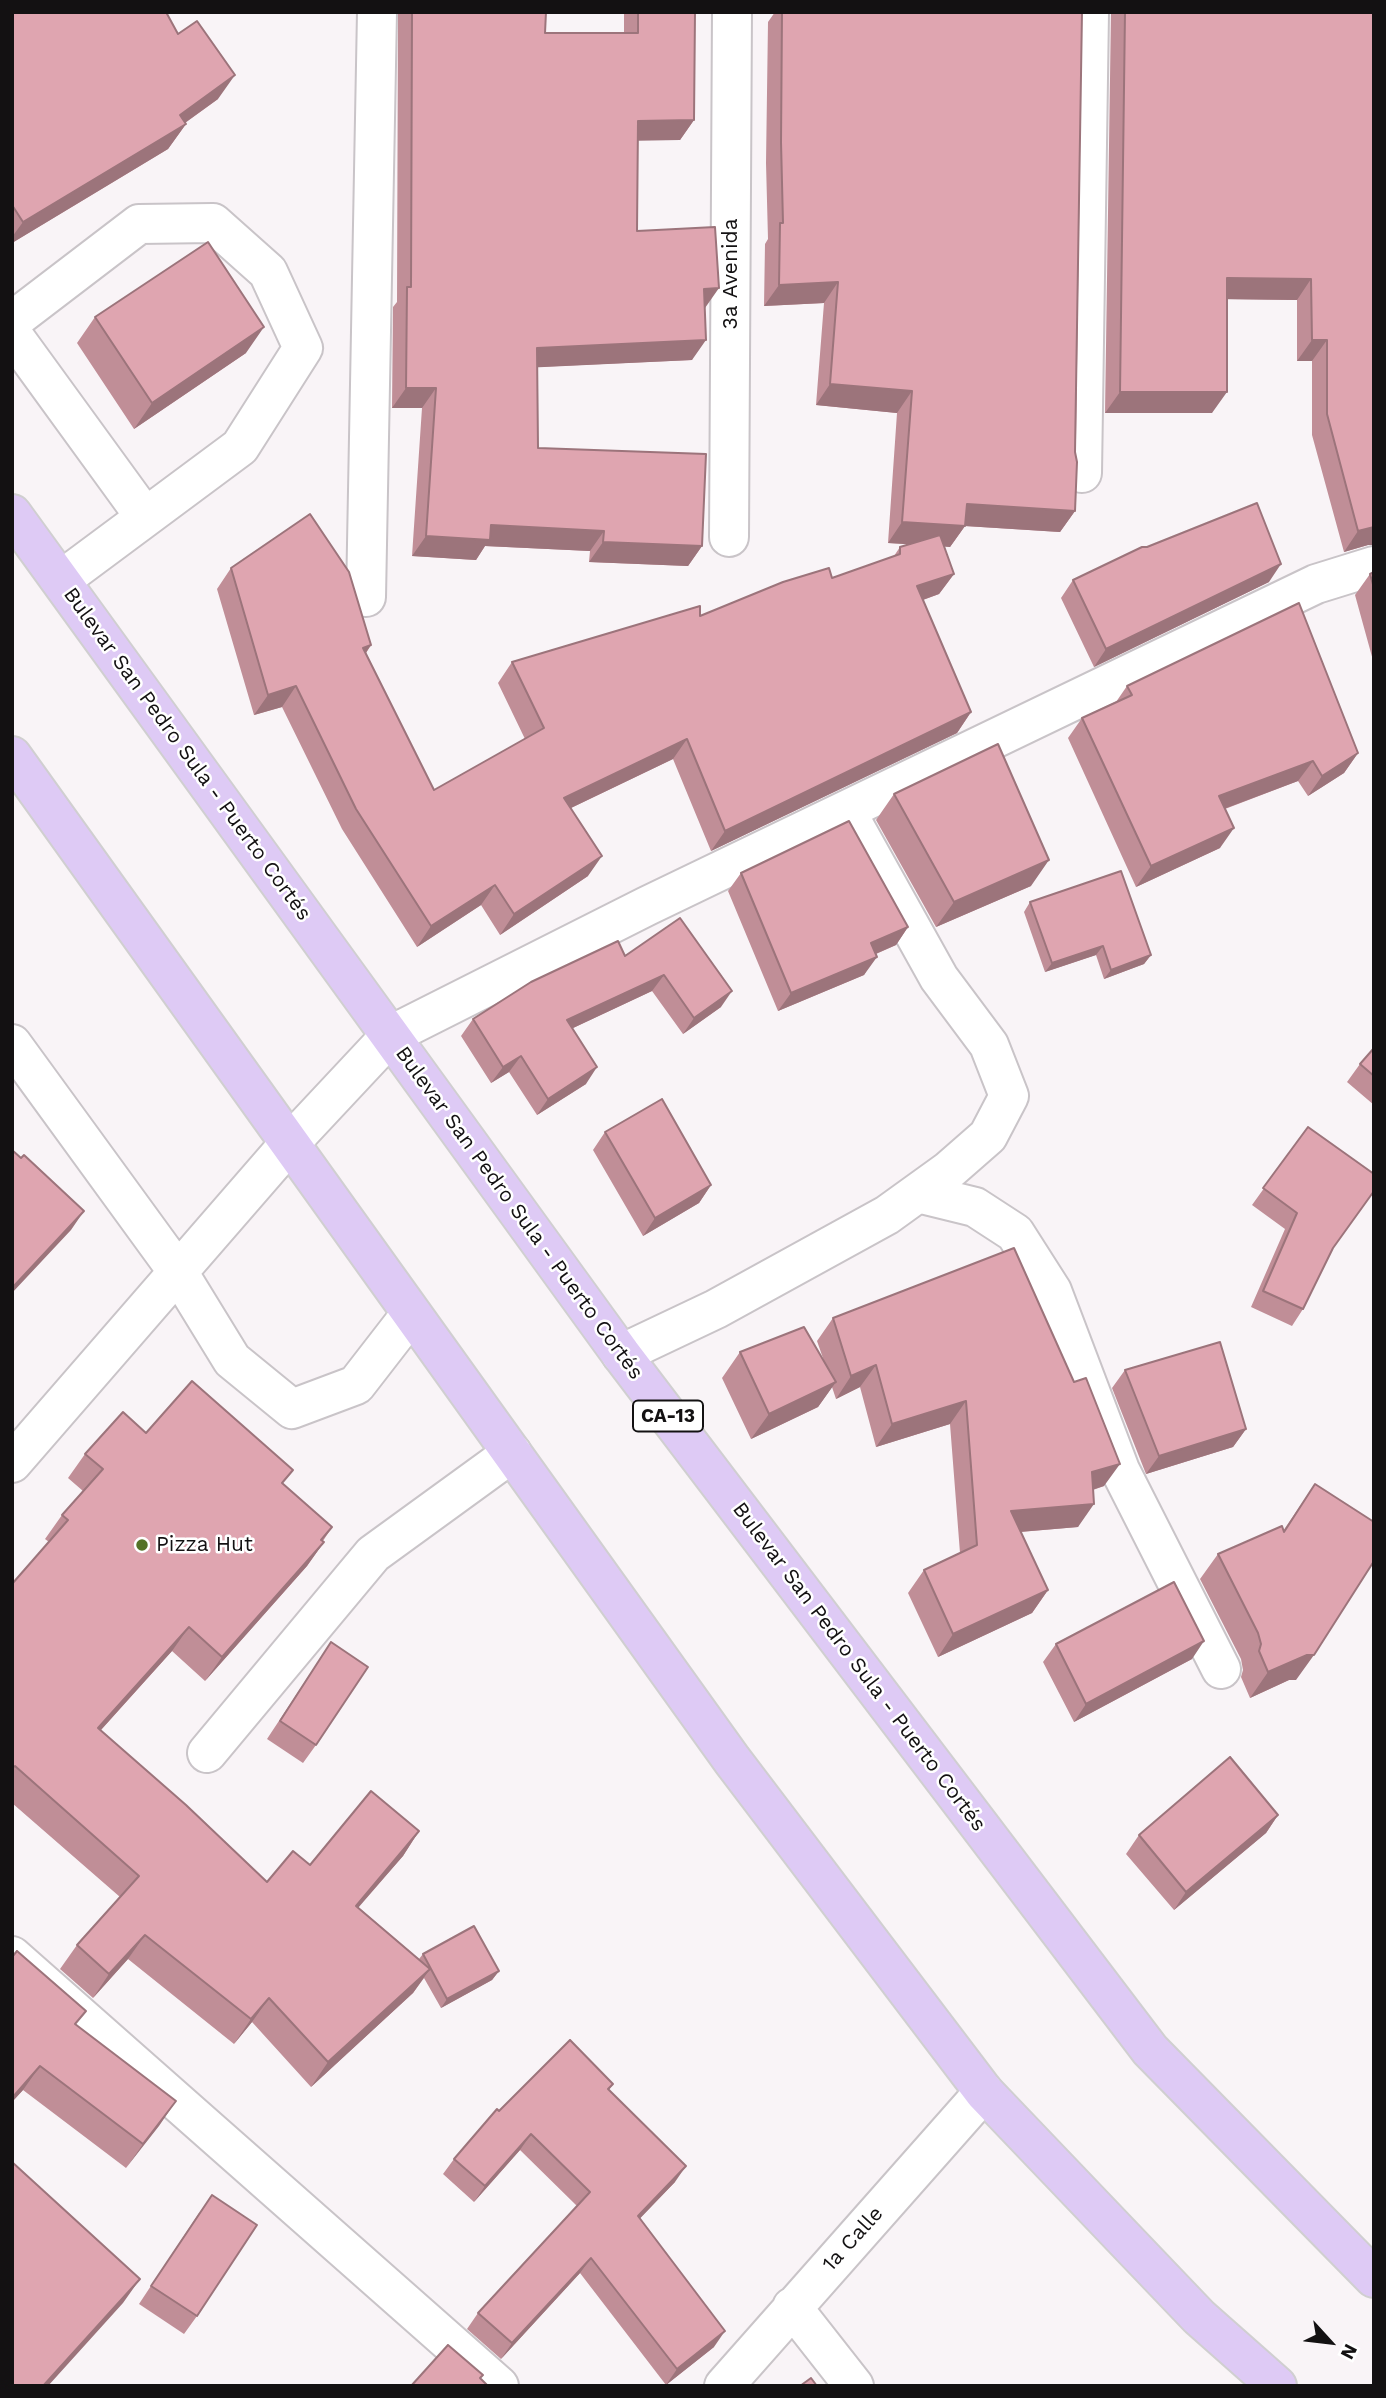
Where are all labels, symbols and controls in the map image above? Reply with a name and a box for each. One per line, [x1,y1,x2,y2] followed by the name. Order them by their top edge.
[718,218,744,330] street label: 3a Avenida
[58,583,316,925] street label: Bulevar San Pedro Sula - Puerto Cortés
[390,1042,648,1384] street label: Bulevar San Pedro Sula - Puerto Cortés
[633,1400,703,1432] road number: CA-13
[727,1498,991,1836] street label: Bulevar San Pedro Sula - Puerto Cortés
[156,1532,253,1558] place label: Pizza Hut
[134,1537,150,1553] marker: Pizza Hut
[817,2201,889,2277] street label: 1a Calle
[1295,2307,1365,2377] north arrow
[1336,2340,1363,2363] text: N

